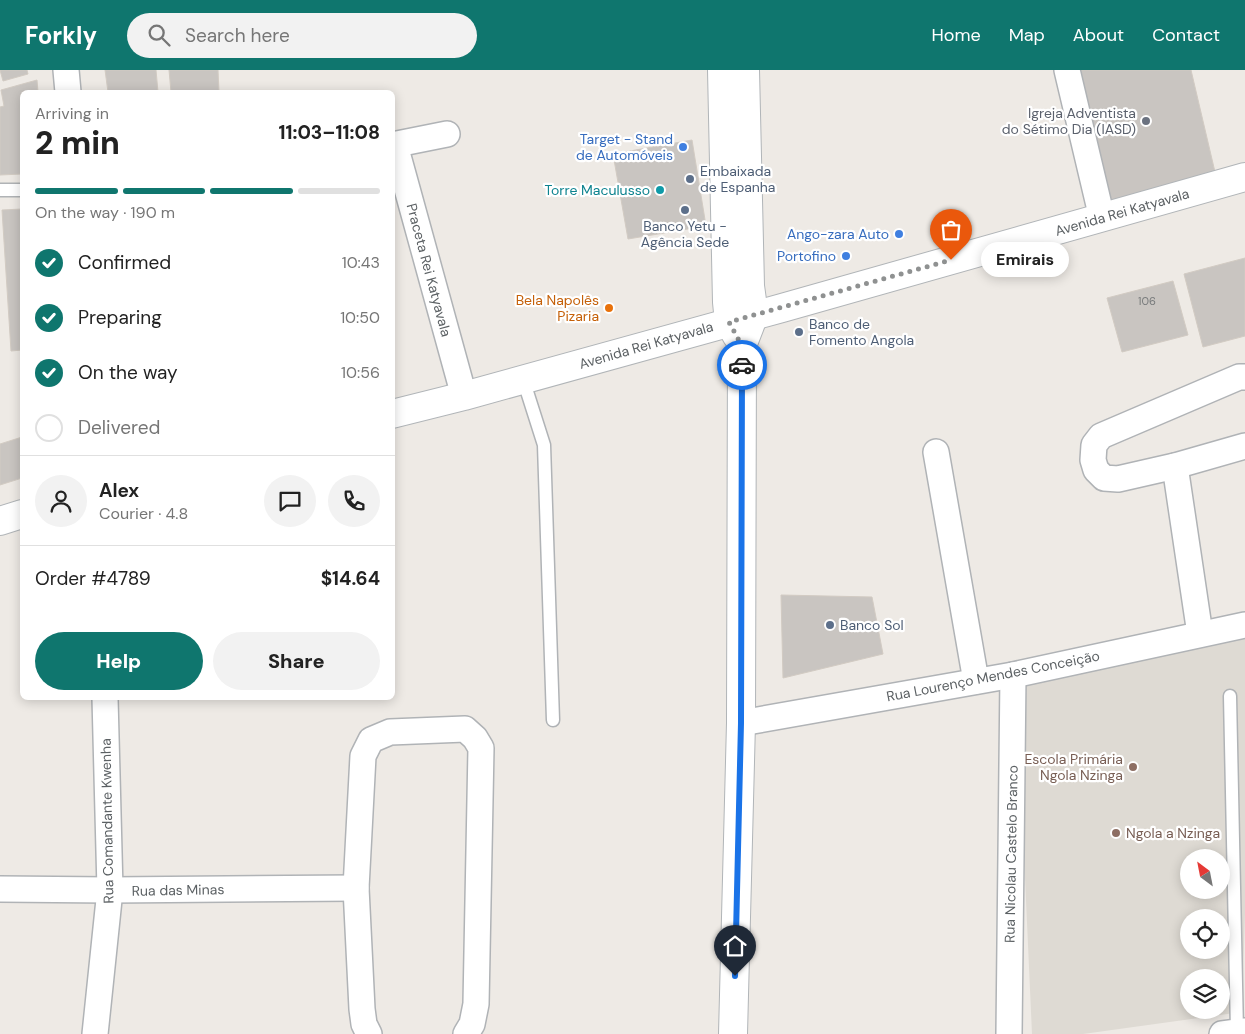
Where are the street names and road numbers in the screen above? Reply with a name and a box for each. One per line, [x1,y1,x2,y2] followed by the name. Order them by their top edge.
[1053,184,1191,240] street label: Avenida Rei Katyavala
[403,201,455,339] street label: Praceta Rei Katyavala
[577,317,715,373] street label: Avenida Rei Katyavala
[885,646,1101,706] street label: Rua Lourenço Mendes Conceição
[97,738,117,904] street label: Rua Comandante Kwenha
[1000,765,1022,943] street label: Rua Nicolau Castelo Branco
[132,880,224,900] street label: Rua das Minas

